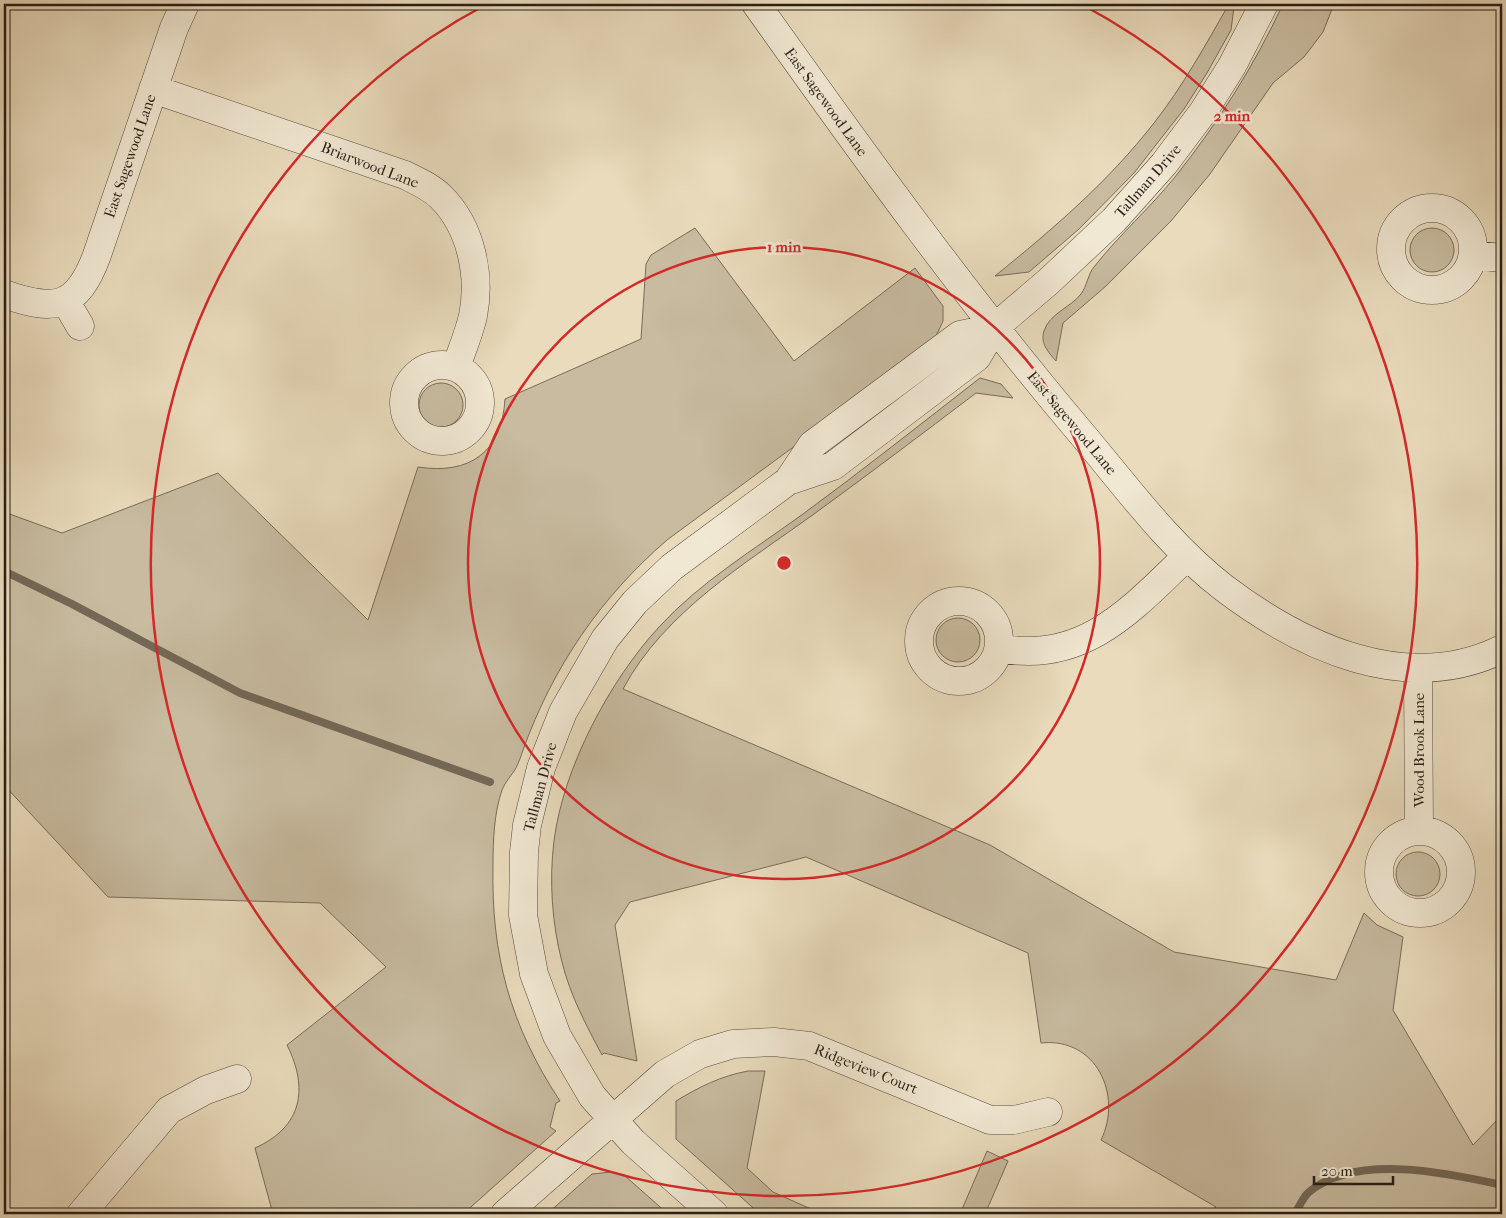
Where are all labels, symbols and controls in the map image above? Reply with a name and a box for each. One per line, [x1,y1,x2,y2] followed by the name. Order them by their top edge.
[781,44,872,160] street label: East Sagewood Lane
[100,91,160,220] street label: East Sagewood Lane
[1214,107,1251,125] text: 2 min
[318,138,422,192] street label: Briarwood Lane
[1111,140,1185,222] street label: Tallman Drive
[767,238,801,256] text: 1 min
[1023,368,1121,479] street label: East Sagewood Lane
[775,554,793,572] centre of rings
[1410,692,1428,808] street label: Wood Brook Lane
[519,740,561,834] street label: Tallman Drive
[812,1040,921,1098] street label: Ridgeview Court
[1314,1153,1392,1185] scale bar
[1321,1162,1353,1180] text: 20 m

